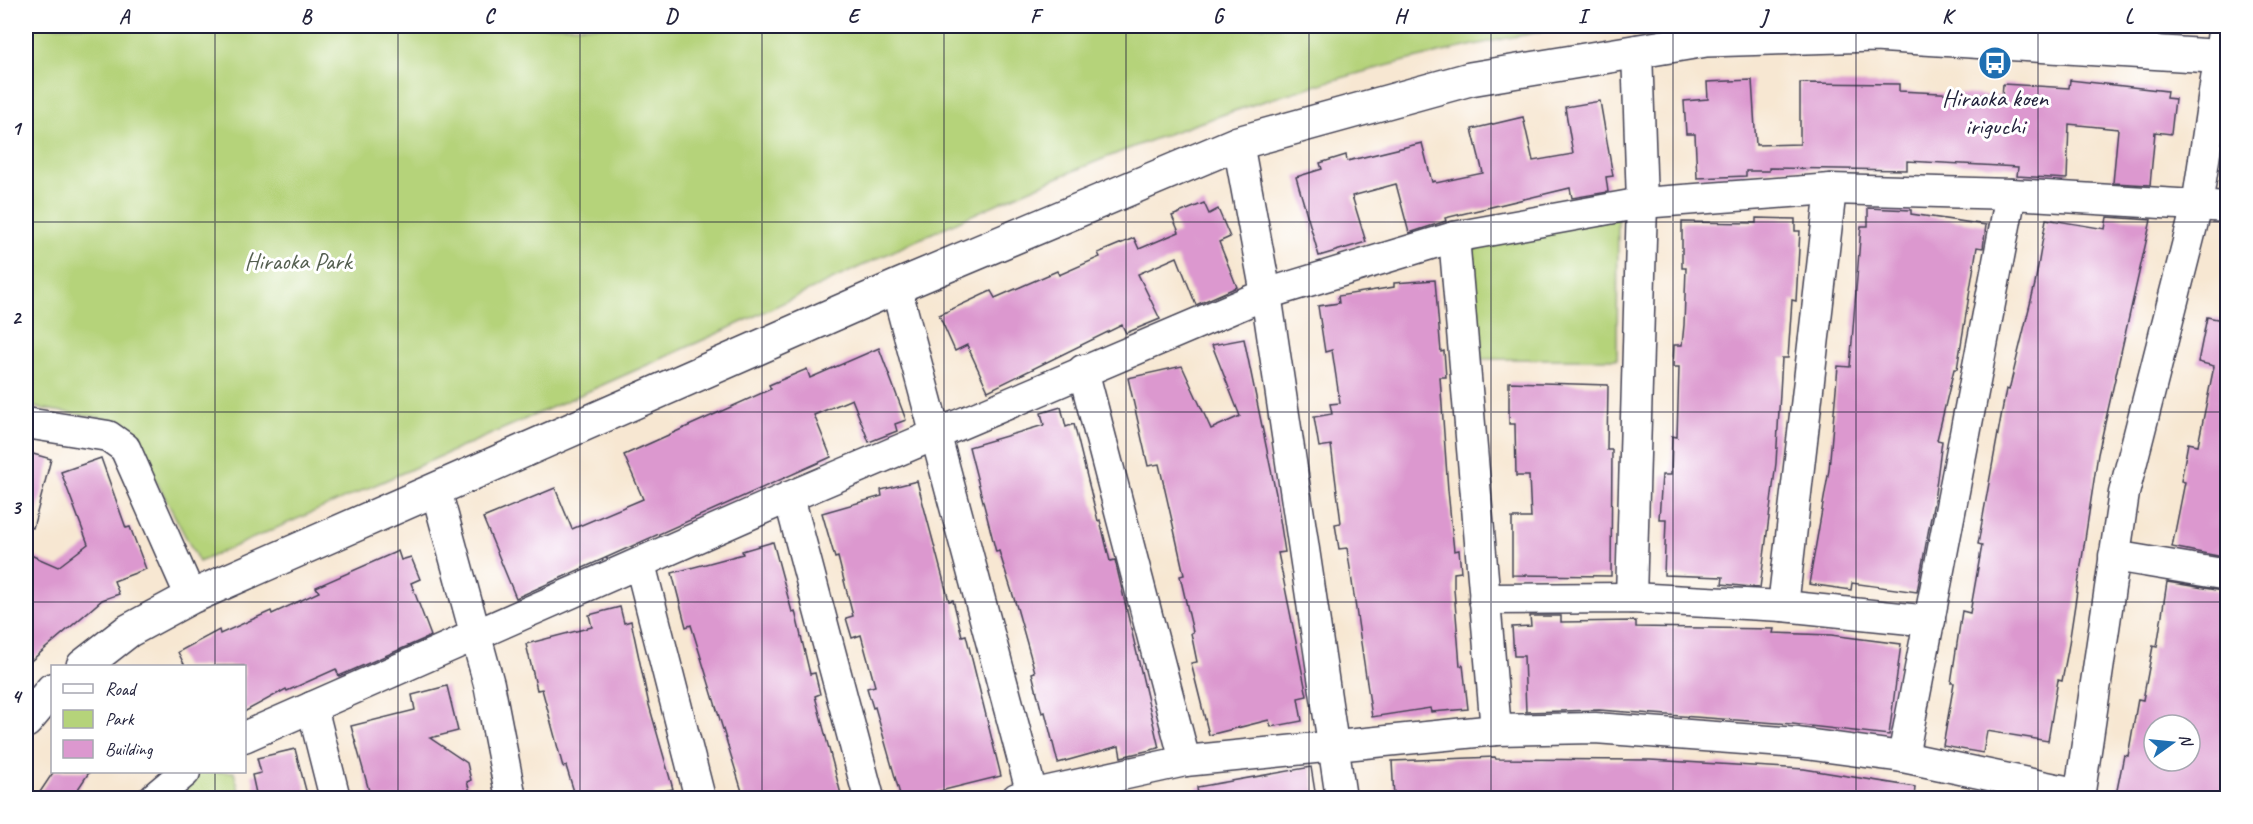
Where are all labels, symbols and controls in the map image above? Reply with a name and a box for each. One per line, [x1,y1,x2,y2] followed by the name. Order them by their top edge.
[119,4,131,29] text: A
[301,4,313,29] text: B
[484,4,496,29] text: C
[665,4,679,29] text: D
[848,4,862,29] text: E
[1030,4,1044,29] text: F
[1213,4,1226,29] text: G
[1394,4,1409,29] text: H
[1578,4,1591,29] text: I
[1759,4,1771,29] text: J
[1942,4,1956,29] text: K
[2125,4,2135,29] text: L
[1977,45,2013,81] bus stop icon: Hiraoka koen iriguchi
[1942,83,2049,141] place label: Hiraoka koen iriguchi
[12,116,23,141] text: 1
[245,246,354,276] park label: Hiraoka Park
[12,305,23,330] text: 2
[12,495,23,520] text: 3
[51,665,246,773] legend
[105,678,138,700] text: Road
[12,684,24,709] text: 4
[105,708,135,730] text: Park
[2142,713,2202,773] north arrow
[2175,732,2197,750] text: N
[105,738,154,760] text: Building

